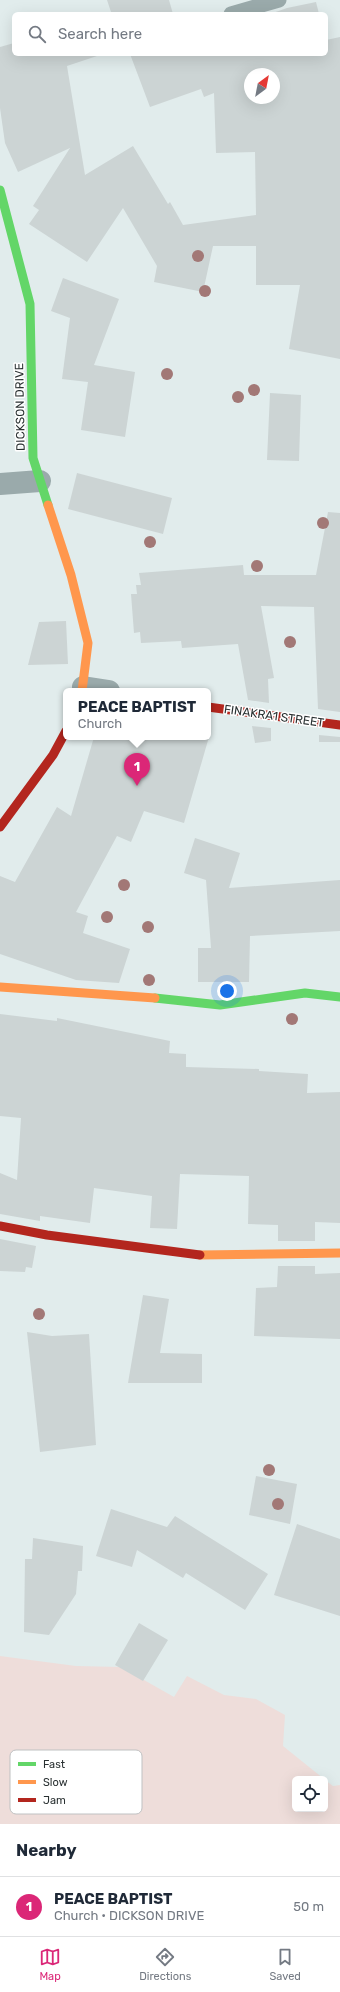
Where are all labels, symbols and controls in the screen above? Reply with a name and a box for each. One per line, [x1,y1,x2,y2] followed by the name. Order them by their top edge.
[12,12,328,56] search box
[26,23,48,45] icon: search
[58,25,142,43] text: Search here
[244,68,280,104] north arrow
[12,363,28,451] street label: DICKSON DRIVE
[63,688,211,740] popup
[78,698,196,716] text: PEACE BAPTIST
[223,702,325,730] street label: FINAKRA1 STREET
[78,716,122,731] text: Church
[124,753,150,786] pin: 1
[217,981,237,1001] your location
[10,1750,142,1814] legend
[43,1758,66,1771] text: Fast
[43,1776,68,1789] text: Slow
[292,1776,328,1812] map controls
[292,1776,328,1812] button: locate
[43,1794,66,1807] text: Jam
[16,1840,77,1860] text: Nearby
[54,1890,172,1908] text: PEACE BAPTIST
[26,1899,32,1914] text: 1
[293,1899,324,1914] text: 50 m
[54,1908,204,1923] text: Church · DICKSON DRIVE
[39,1946,61,1983] tab: Map
[139,1946,191,1983] tab: Directions
[270,1946,301,1983] tab: Saved

